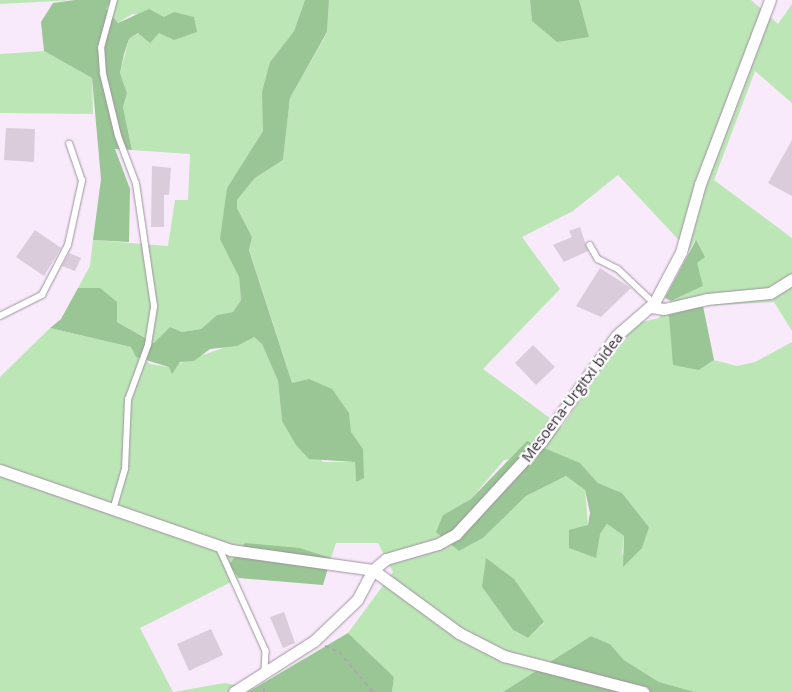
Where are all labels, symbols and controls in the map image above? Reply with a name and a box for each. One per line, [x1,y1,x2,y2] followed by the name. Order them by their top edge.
[517,329,627,465] street label: Mesoena-Urgitxi bidea

